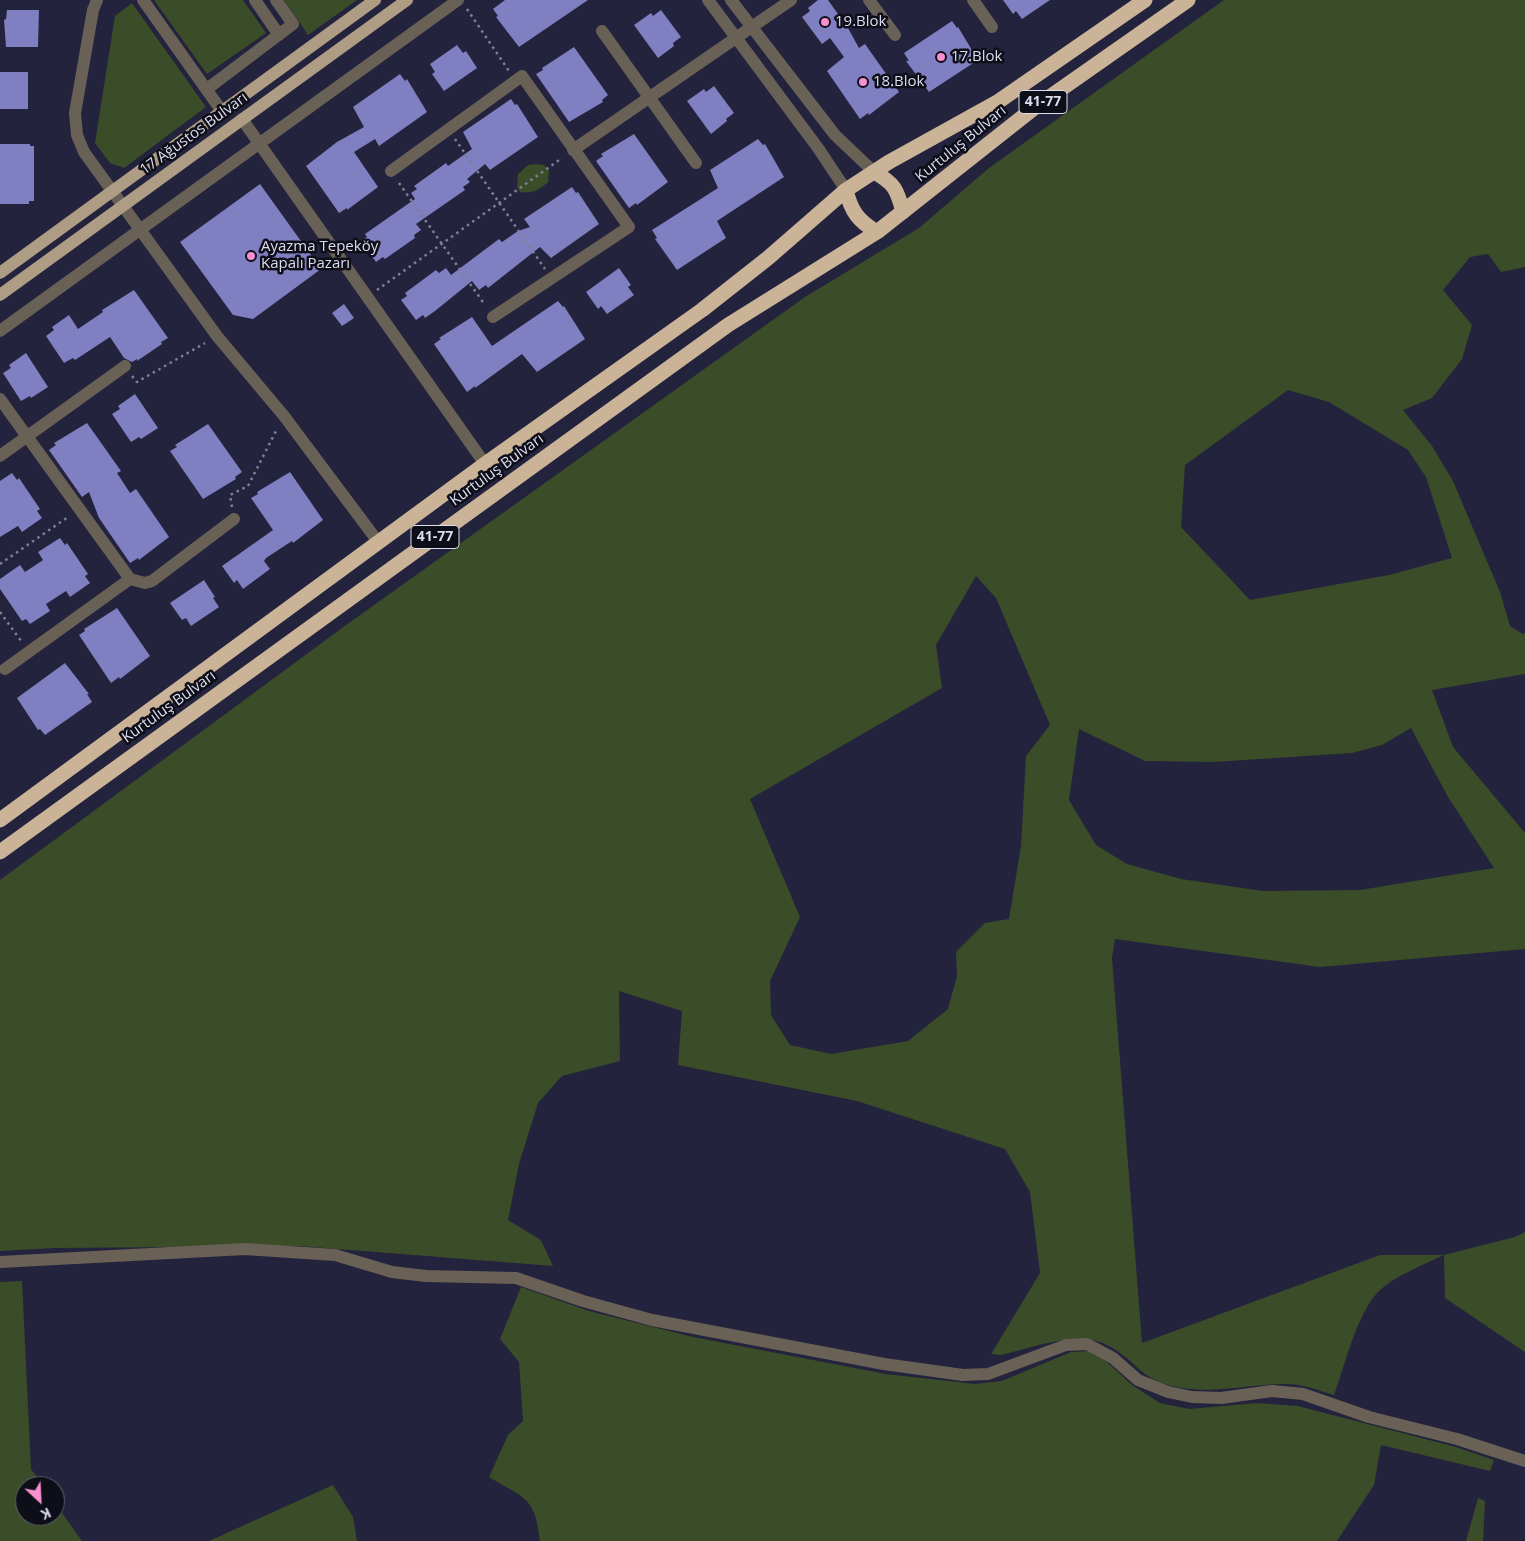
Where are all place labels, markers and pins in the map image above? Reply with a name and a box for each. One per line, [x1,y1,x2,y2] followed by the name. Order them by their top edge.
[835,13,886,31] place label: 19.Blok
[819,16,831,28] marker: 19.Blok
[951,48,1002,66] place label: 17.Blok
[935,51,947,63] marker: 17.Blok
[873,73,924,91] place label: 18.Blok
[857,76,869,88] marker: 18.Blok
[261,238,378,273] place label: Ayazma Tepeköy Kapalı Pazarı
[245,250,257,262] marker: Ayazma Tepeköy Kapalı Pazarı

